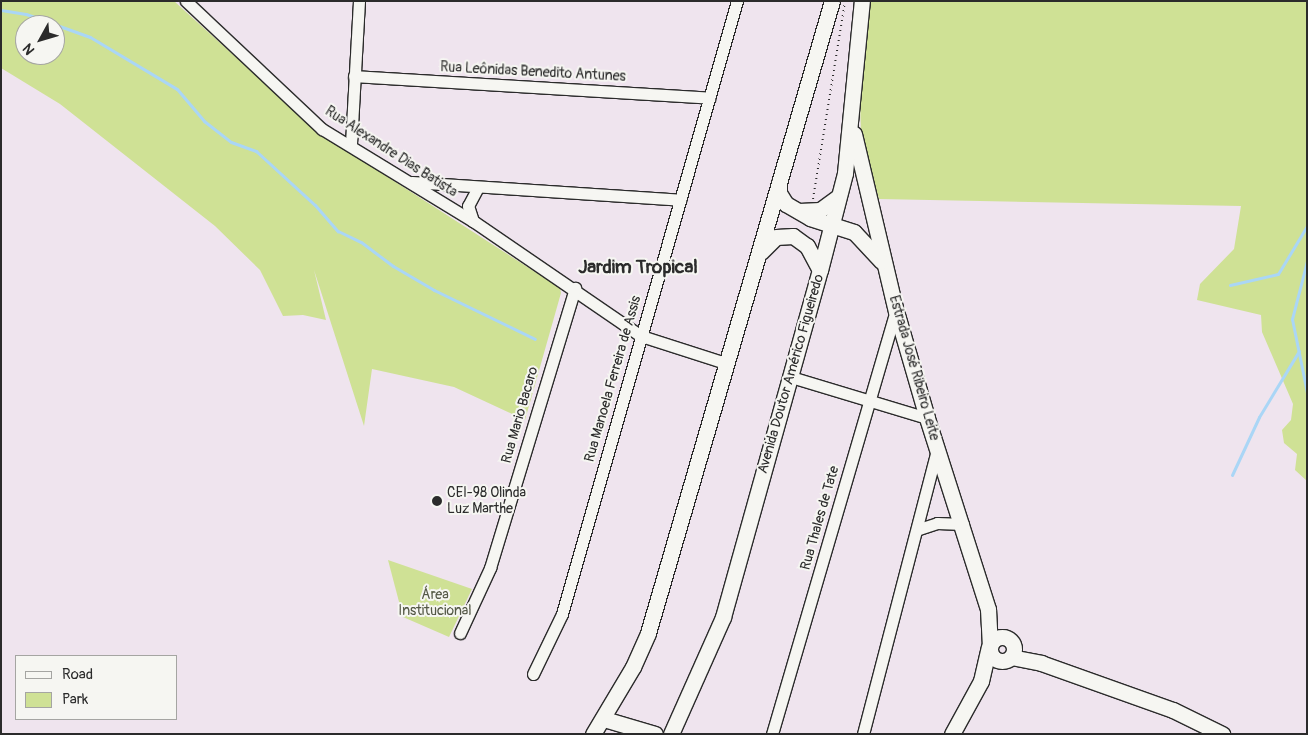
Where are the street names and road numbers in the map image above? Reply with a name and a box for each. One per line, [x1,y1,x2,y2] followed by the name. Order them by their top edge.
[440,59,626,85] street label: Rua Leônidas Benedito Antunes
[322,103,460,201] street label: Rua Alexandre Dias Batista
[754,272,828,476] street label: Avenida Doutor Américo Figueiredo
[581,294,645,464] street label: Rua Manoela Ferreira de Assis
[885,294,943,442] street label: Estrada José Ribeiro Leite
[498,365,542,465] street label: Rua Mario Bacaro
[797,464,843,572] street label: Rua Thales de Tate

